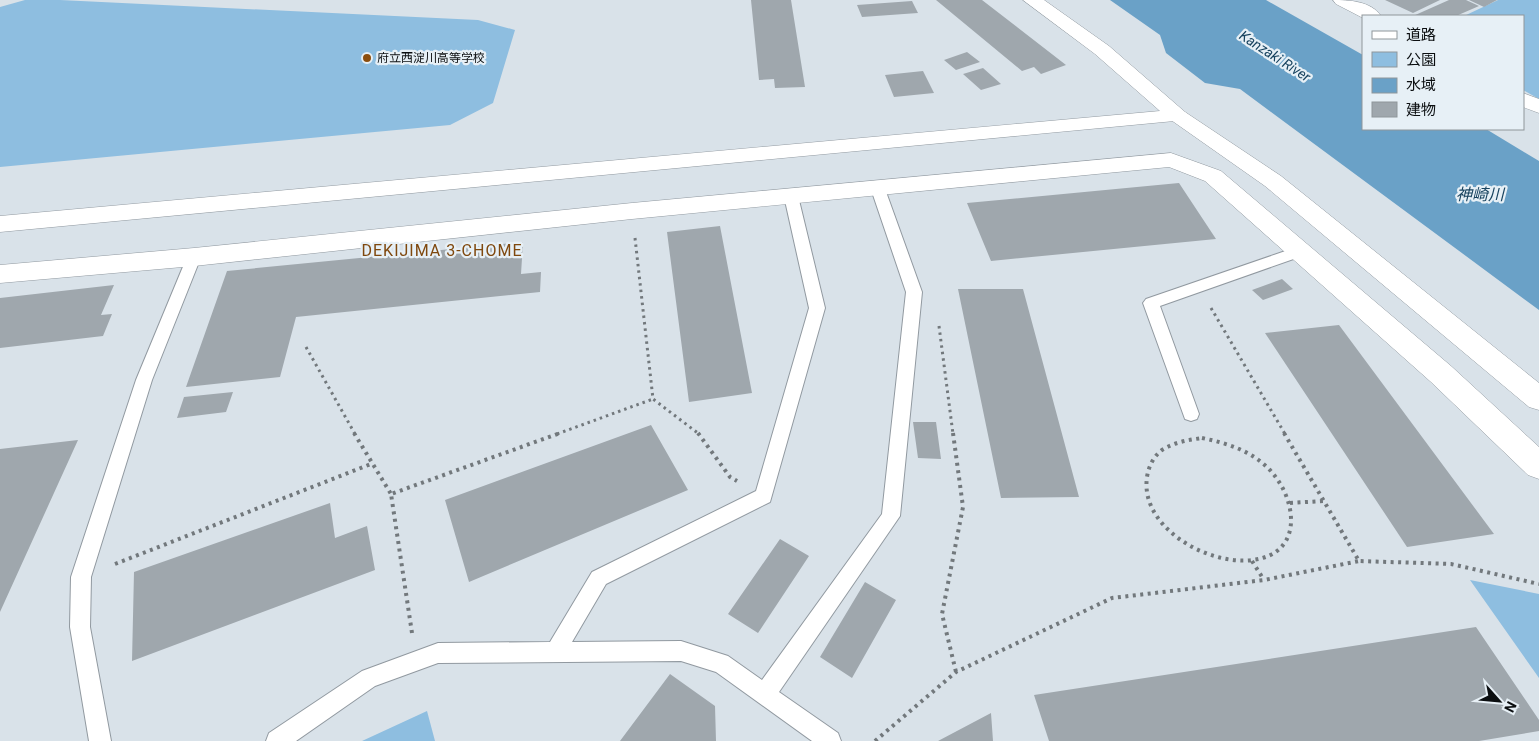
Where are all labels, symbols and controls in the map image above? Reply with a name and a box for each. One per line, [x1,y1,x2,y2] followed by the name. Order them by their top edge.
[1362,15,1524,130] legend
[1406,26,1436,44] text: 道路
[1237,27,1314,85] water label: Kanzaki River
[377,51,485,65] place label: 府立西淀川高等学校
[1406,51,1436,69] text: 公園
[361,52,373,64] marker: 府立西淀川高等学校
[1406,76,1436,94] text: 水域
[1406,101,1436,119] text: 建物
[1456,185,1506,204] water label: 神崎川
[362,241,523,260] district label: DEKIJIMA 3-CHOME
[1474,676,1524,726] north arrow
[1501,699,1520,715] text: N

